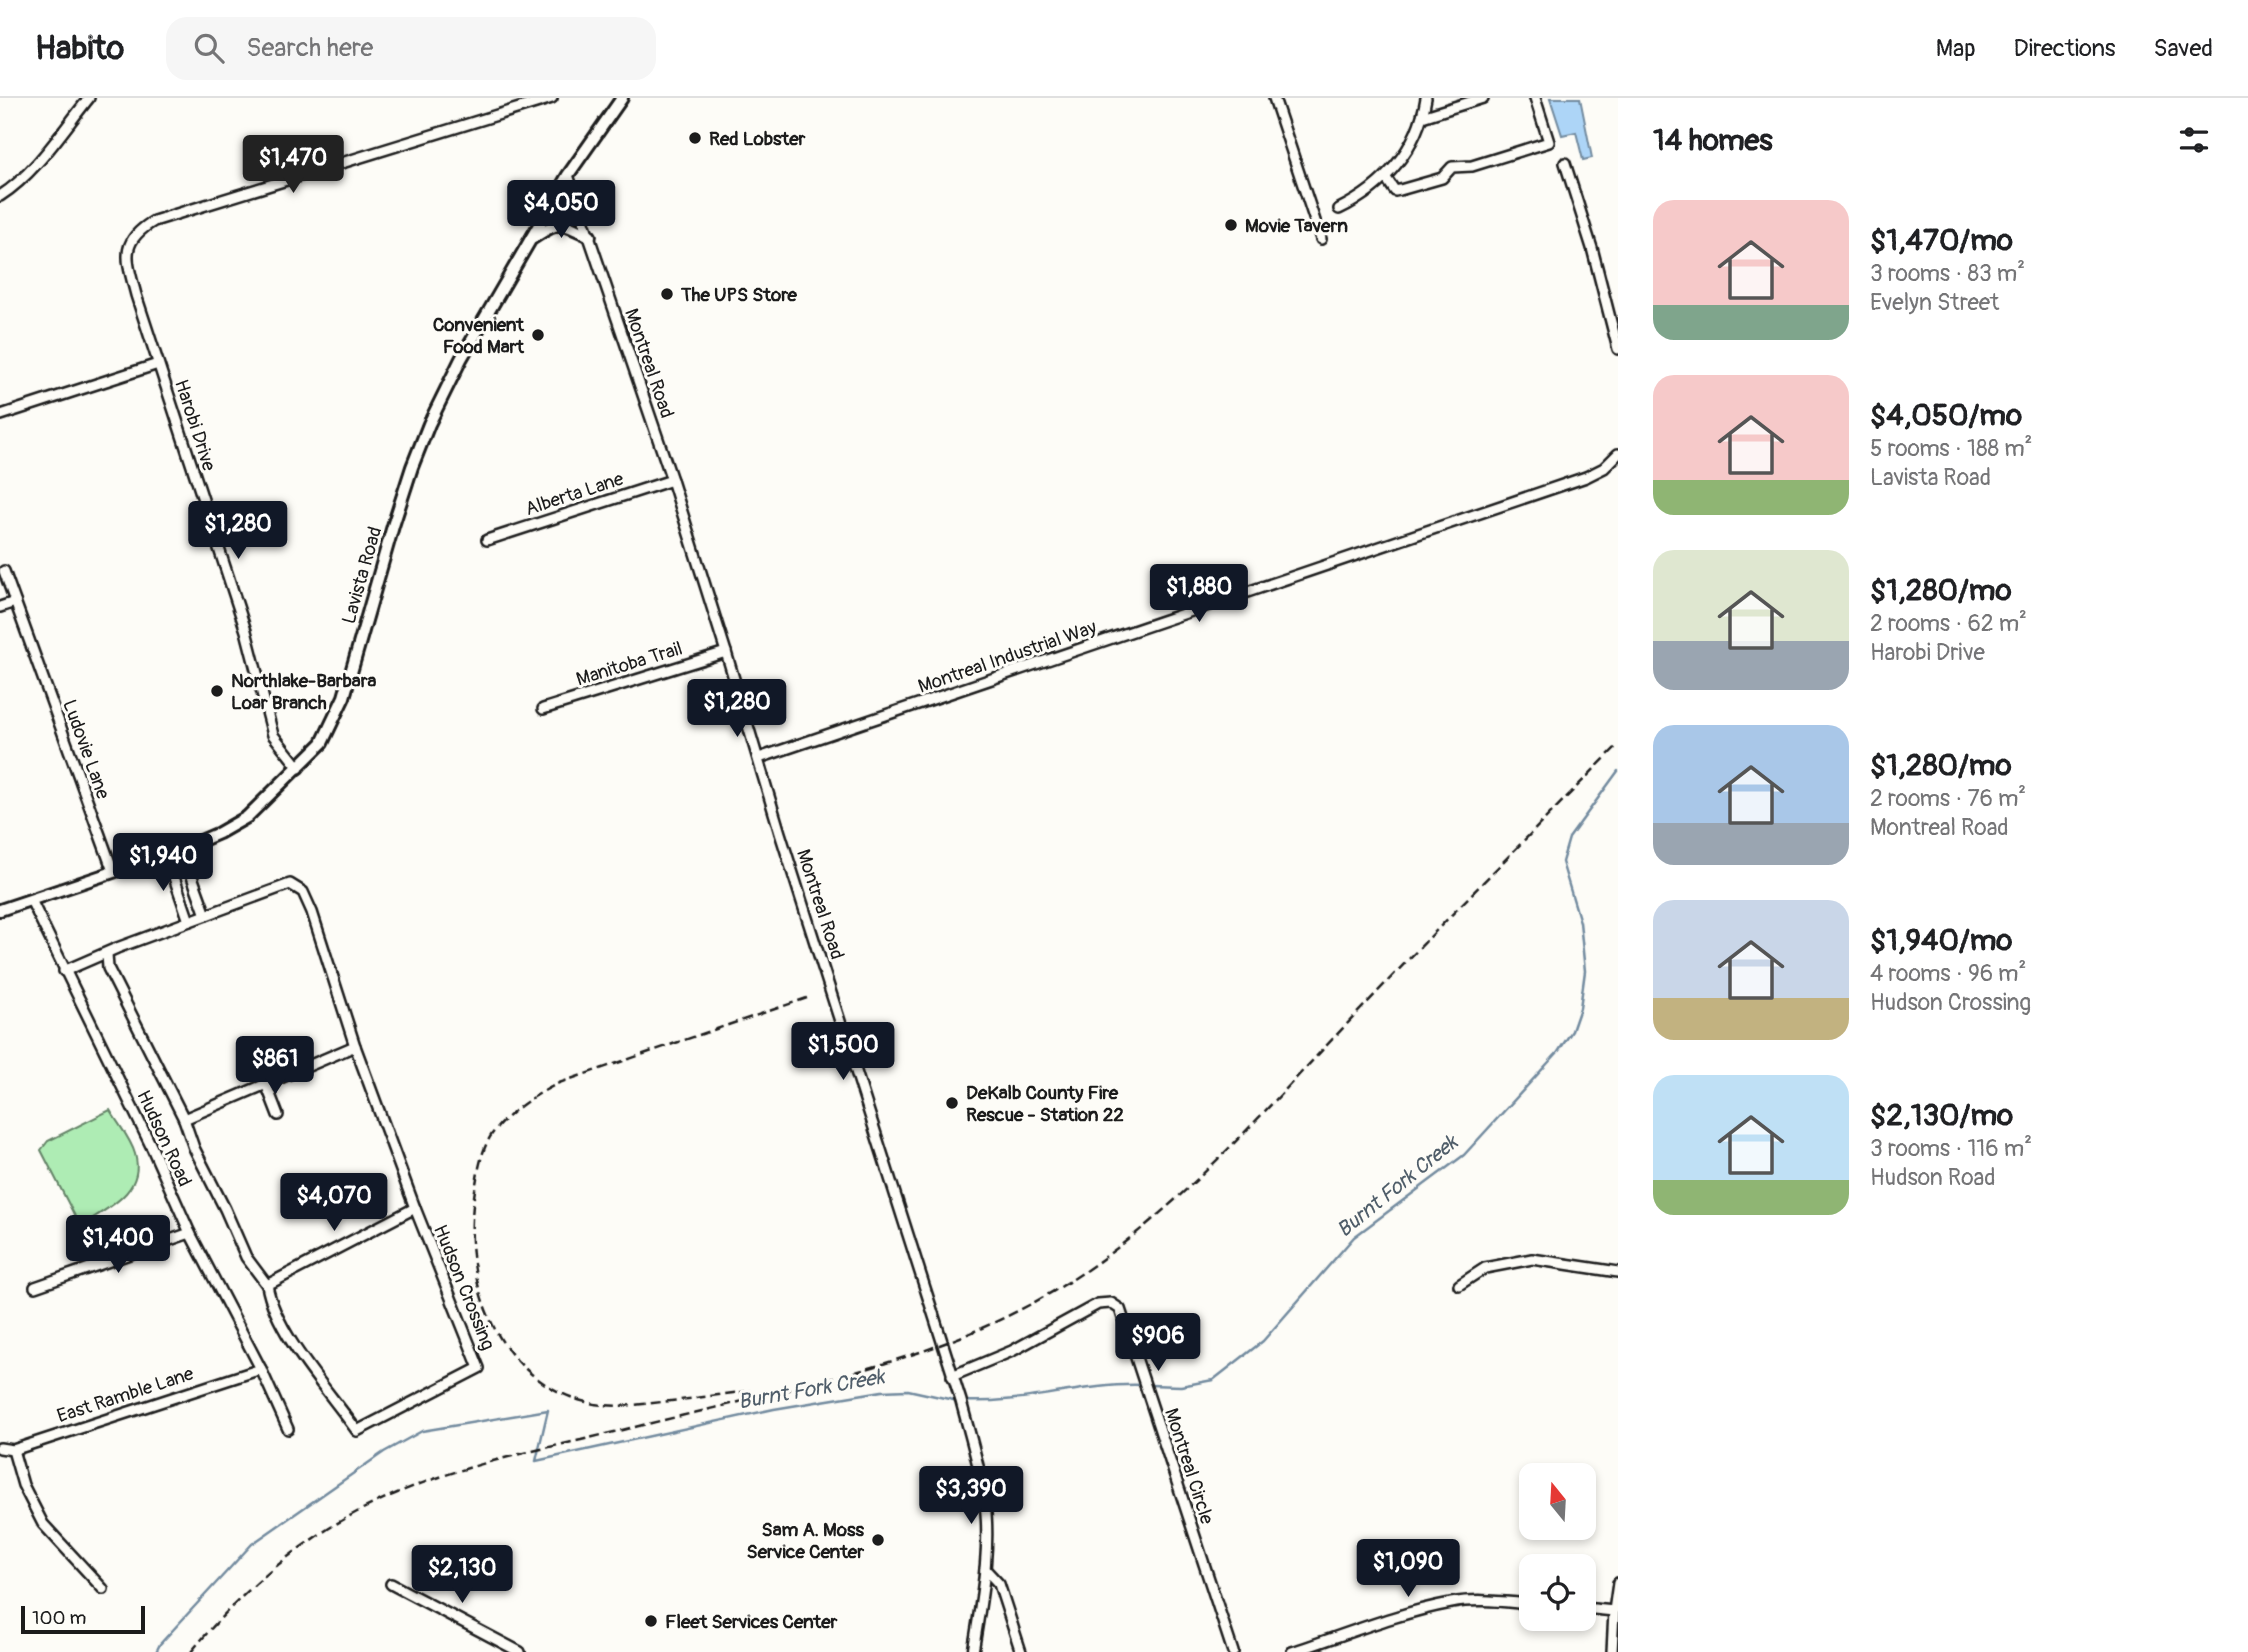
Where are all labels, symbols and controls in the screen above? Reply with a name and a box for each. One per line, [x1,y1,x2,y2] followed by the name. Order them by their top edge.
[166,17,656,80] search box
[35,28,124,69] text: Habito
[190,29,228,67] icon: search
[246,32,373,64] text: Search here
[1936,34,1976,63] text: Map
[2014,34,2115,63] text: Directions
[2153,34,2213,63] text: Saved
[2175,121,2213,159] icon: filters
[1653,122,1773,159] text: 14 homes
[709,127,806,151] place label: Red Lobster
[687,130,703,146] marker: Red Lobster
[236,136,350,195] pin: $1,470
[259,143,327,172] text: $1,470
[504,180,618,240] pin: $4,050
[523,188,599,217] text: $4,050
[1245,214,1348,238] place label: Movie Tavern
[1223,217,1239,233] marker: Movie Tavern
[1870,222,2013,259] text: $1,470/mo
[1709,228,1793,312] icon: home
[1870,259,2025,288] text: 3 rooms · 83 m²
[680,283,798,307] place label: The UPS Store
[659,286,675,302] marker: The UPS Store
[1870,288,1999,317] text: Evelyn Street
[619,305,679,421] street label: Montreal Road
[433,313,525,359] place label: Convenient Food Mart
[530,327,546,343] marker: Convenient Food Mart
[169,376,221,475] street label: Harobi Drive
[1870,397,2022,434] text: $4,050/mo
[1709,403,1793,487] icon: home
[1870,434,2032,463] text: 5 rooms · 188 m²
[1870,463,1991,492] text: Lavista Road
[522,467,627,521] street label: Alberta Lane
[181,502,295,561] pin: $1,280
[204,509,272,538] text: $1,280
[337,524,387,627] street label: Lavista Road
[1142,564,1256,624] pin: $1,880
[1166,572,1232,601] text: $1,880
[1870,572,2012,609] text: $1,280/mo
[1709,578,1793,662] icon: home
[1870,609,2027,638] text: 2 rooms · 62 m²
[915,615,1100,699] street label: Montreal Industrial Way
[573,636,685,691] street label: Manitoba Trail
[1870,638,1985,667] text: Harobi Drive
[231,669,376,715] place label: Northlake-Barbara Loar Branch
[680,680,794,739] pin: $1,280
[209,683,225,699] marker: Northlake-Barbara Loar Branch
[703,687,771,716] text: $1,280
[57,696,115,803] street label: Ludovie Lane
[1870,747,2012,784] text: $1,280/mo
[1709,753,1793,837] icon: home
[1870,784,2026,813] text: 2 rooms · 76 m²
[1870,813,2009,842] text: Montreal Road
[106,834,220,893] pin: $1,940
[129,841,197,870] text: $1,940
[791,846,849,962] street label: Montreal Road
[1870,922,2012,959] text: $1,940/mo
[1709,928,1793,1012] icon: home
[1870,959,2026,988] text: 4 rooms · 96 m²
[1870,988,2031,1017] text: Hudson Crossing
[786,1023,900,1082] pin: $1,500
[807,1030,879,1059] text: $1,500
[234,1037,316,1096] pin: $861
[252,1044,298,1073] text: $861
[966,1081,1124,1127] place label: DeKalb County Fire Rescue - Station 22
[131,1086,197,1190] street label: Hudson Road
[944,1095,960,1111] marker: DeKalb County Fire Rescue - Station 22
[1870,1097,2013,1134] text: $2,130/mo
[1709,1103,1793,1187] icon: home
[1331,1128,1465,1243] water label: Burnt Fork Creek
[1870,1134,2032,1163] text: 3 rooms · 116 m²
[1870,1163,1995,1192] text: Hudson Road
[277,1174,391,1233] pin: $4,070
[296,1181,372,1210] text: $4,070
[61,1216,175,1275] pin: $1,400
[428,1221,500,1354] street label: Hudson Crossing
[82,1223,154,1252] text: $1,400
[1117,1314,1199,1373] pin: $906
[1131,1321,1185,1350] text: $906
[54,1361,197,1428] street label: East Ramble Lane
[736,1363,888,1416] water label: Burnt Fork Creek
[1159,1405,1219,1528] street label: Montreal Circle
[1519,1463,1596,1540] north arrow
[1519,1463,1596,1631] map controls
[914,1466,1028,1526] pin: $3,390
[935,1474,1007,1503] text: $3,390
[747,1518,864,1564] place label: Sam A. Moss Service Center
[870,1532,886,1548] marker: Sam A. Moss Service Center
[1351,1540,1465,1599] pin: $1,090
[405,1546,519,1605] pin: $2,130
[1373,1547,1443,1576] text: $1,090
[428,1553,496,1582] text: $2,130
[1519,1554,1596,1631] button: locate
[21,1603,145,1635] scale bar
[32,1606,86,1630] text: 100 m
[665,1610,838,1634] place label: Fleet Services Center
[643,1613,659,1629] marker: Fleet Services Center

